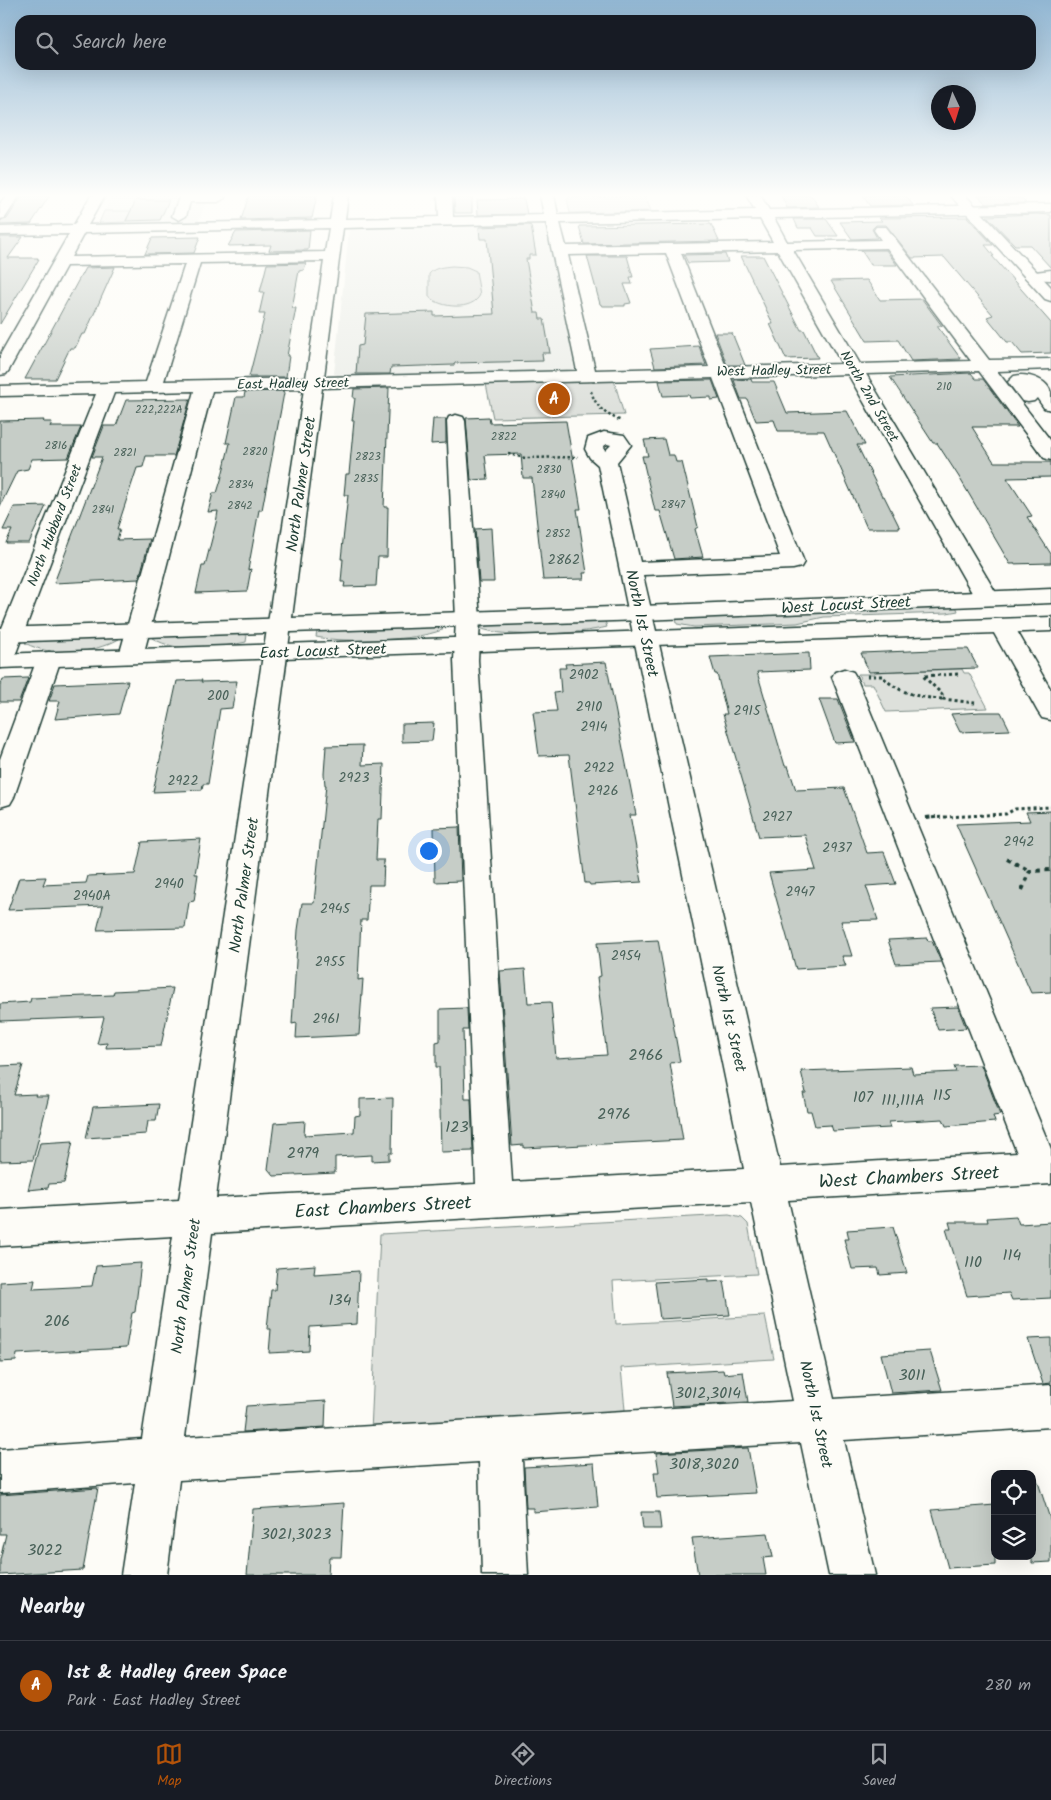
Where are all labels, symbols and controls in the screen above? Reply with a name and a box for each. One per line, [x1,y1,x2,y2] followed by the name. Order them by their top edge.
[15,15,1036,70] search box
[73,28,167,58] text: Search here
[33,29,61,57] icon: search
[931,85,976,130] north arrow
[834,347,905,447] street label: North 2nd Street
[717,359,832,383] street label: West Hadley Street
[237,372,350,396] street label: East Hadley Street
[936,378,952,396] house number: 210
[538,380,570,418] pin: A
[135,401,183,419] house number: 222,222A
[280,414,324,554] street label: North Palmer Street
[491,428,517,446] house number: 2822
[45,437,67,455] house number: 2816
[243,443,268,461] house number: 2820
[114,444,136,462] house number: 2821
[355,448,381,466] house number: 2823
[22,461,89,590] street label: North Hubbard Street
[537,461,562,479] house number: 2830
[353,470,380,488] house number: 2835
[228,476,254,494] house number: 2834
[541,486,566,504] house number: 2840
[661,496,686,514] house number: 2847
[227,497,253,515] house number: 2842
[92,501,114,519] house number: 2841
[545,525,571,543] house number: 2852
[548,549,580,571] house number: 2862
[618,567,665,680] street label: North 1st Street
[781,590,912,621] street label: West Locust Street
[259,637,388,666] street label: East Locust Street
[569,664,599,686] house number: 2902
[207,685,229,707] house number: 200
[576,696,602,718] house number: 2910
[734,700,762,722] house number: 2915
[580,716,608,738] house number: 2914
[583,757,615,779] house number: 2922
[338,767,370,789] house number: 2923
[167,770,199,792] house number: 2922
[588,780,618,802] house number: 2926
[762,806,792,828] house number: 2927
[223,815,267,955] street label: North Palmer Street
[1004,831,1034,853] house number: 2942
[822,837,852,859] house number: 2937
[416,838,442,864] your location
[154,873,184,895] house number: 2940
[785,881,815,903] house number: 2947
[73,885,111,907] house number: 2940A
[320,898,352,920] house number: 2945
[611,945,641,967] house number: 2954
[315,951,346,973] house number: 2955
[704,962,753,1075] street label: North 1st Street
[312,1008,340,1030] house number: 2961
[629,1043,663,1068] house number: 2966
[933,1083,953,1108] house number: 115
[853,1085,874,1110] house number: 107
[881,1088,925,1113] house number: 111,111A
[597,1102,631,1127] house number: 2976
[445,1115,469,1140] house number: 123
[287,1141,319,1166] house number: 2979
[818,1158,1001,1198] street label: West Chambers Street
[294,1188,473,1228] street label: East Chambers Street
[165,1216,209,1356] street label: North Palmer Street
[1003,1243,1022,1268] house number: 114
[964,1250,982,1275] house number: 110
[329,1288,352,1313] house number: 134
[44,1309,70,1334] house number: 206
[792,1358,839,1471] street label: North 1st Street
[898,1363,926,1388] house number: 3011
[675,1381,741,1406] house number: 3012,3014
[669,1452,739,1477] house number: 3018,3020
[991,1470,1036,1560] map controls
[991,1470,1036,1515] button: locate
[991,1515,1036,1560] button: layers
[261,1522,331,1547] house number: 3021,3023
[27,1538,63,1563] house number: 3022
[20,1591,85,1624] text: Nearby
[67,1658,287,1688] text: 1st & Hadley Green Space
[31,1673,41,1698] text: A
[985,1673,1031,1698] text: 280 m
[67,1688,241,1713] text: Park · East Hadley Street
[155,1740,183,1792] tab: Map
[494,1740,552,1792] tab: Directions
[862,1740,896,1792] tab: Saved

